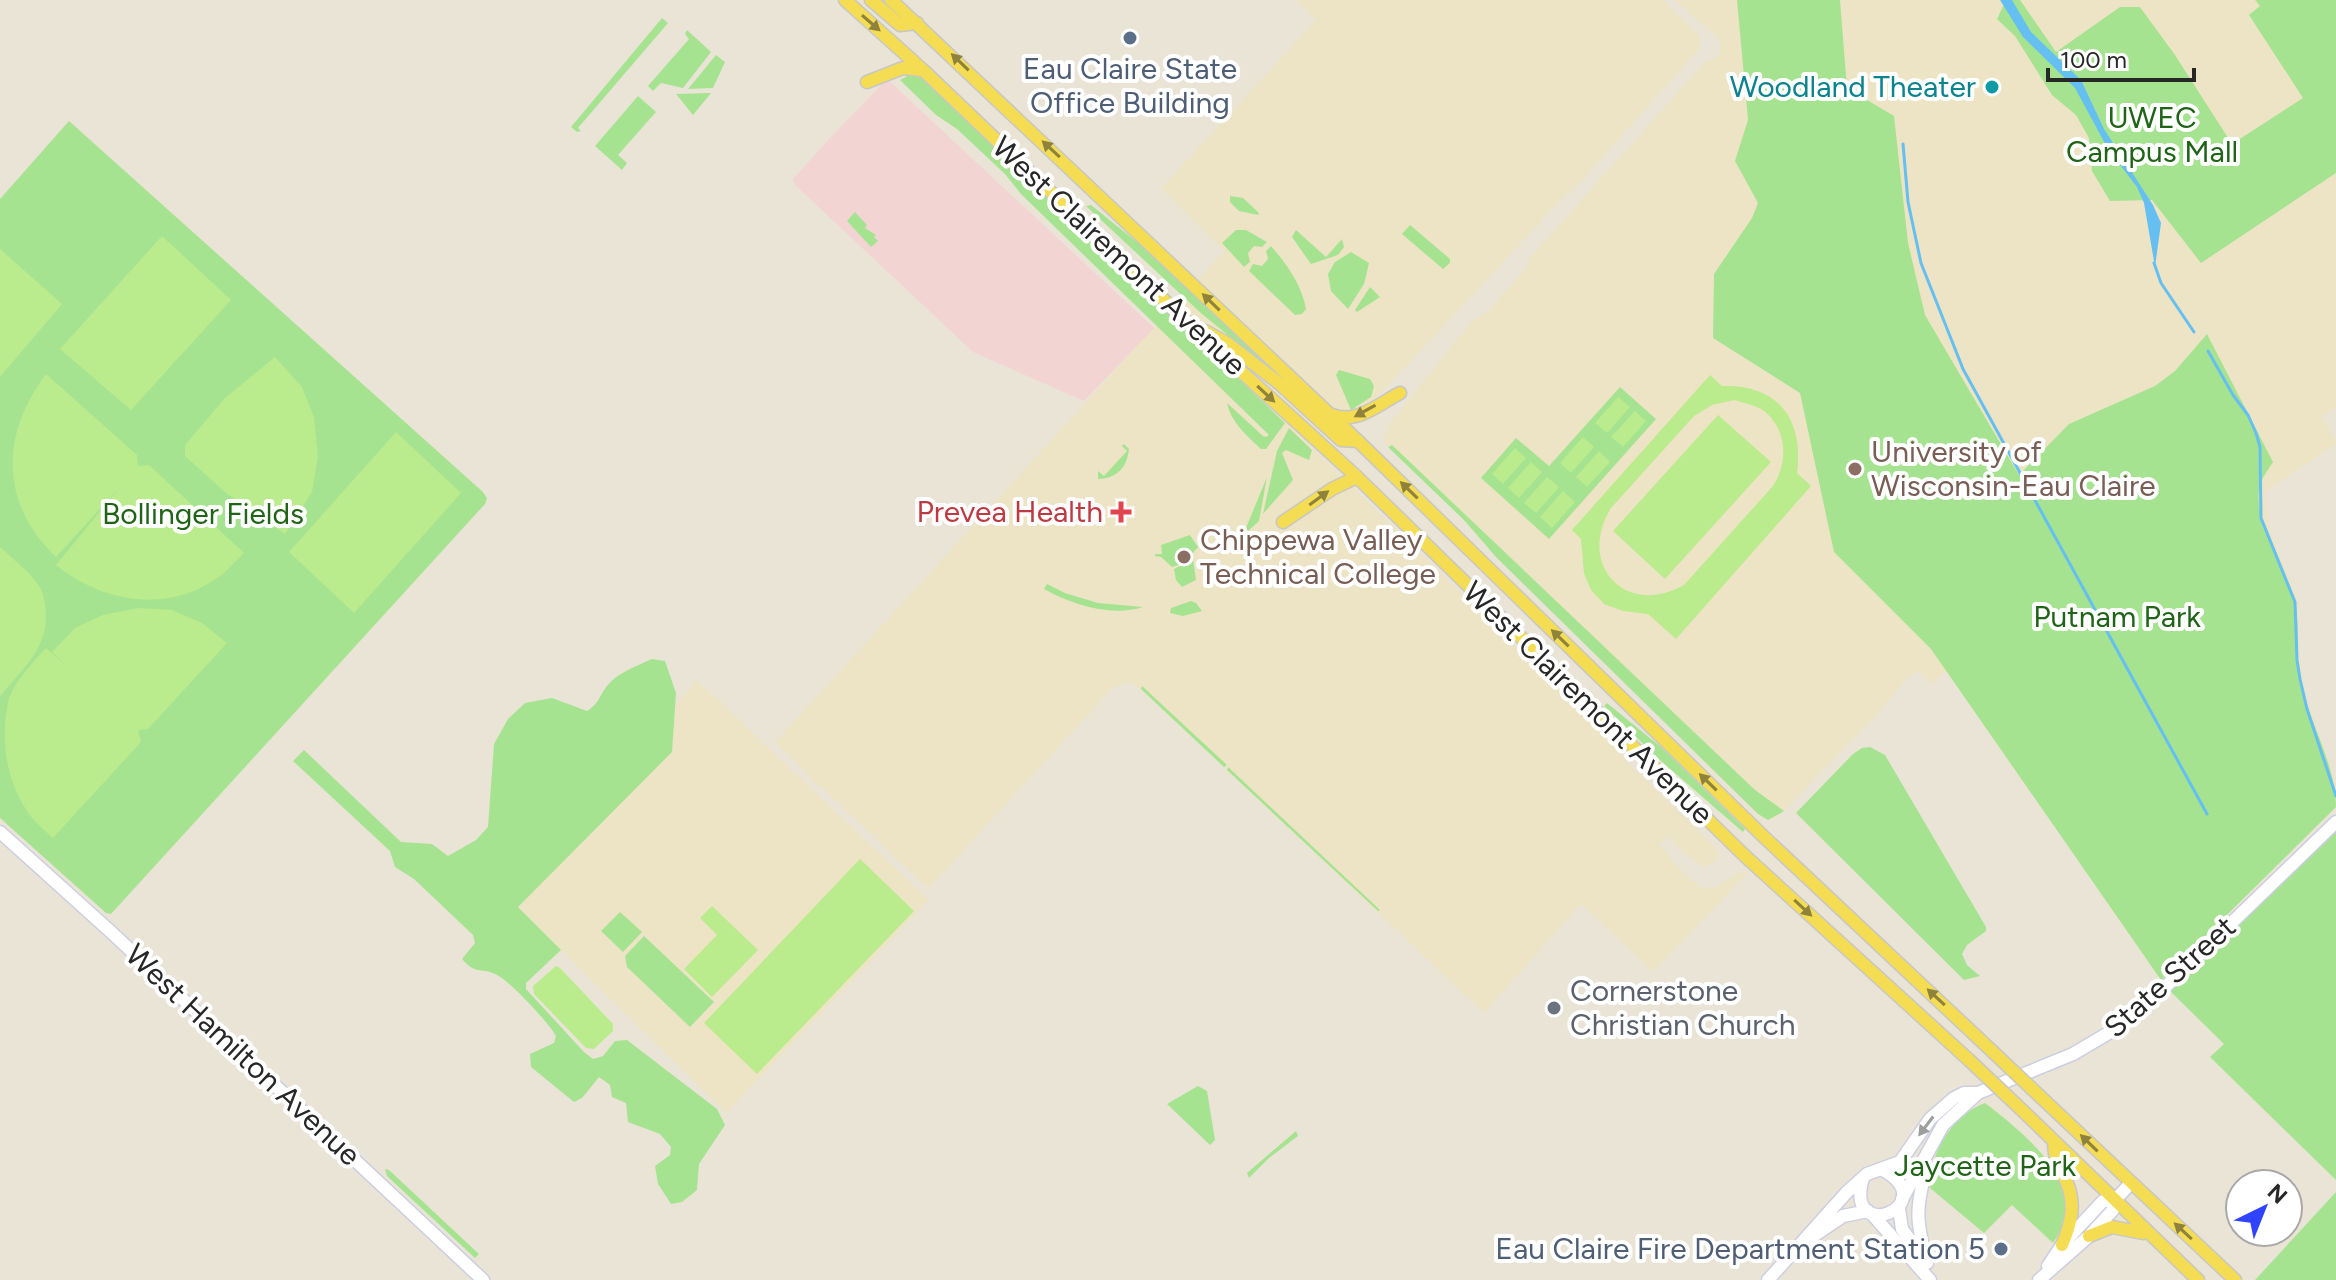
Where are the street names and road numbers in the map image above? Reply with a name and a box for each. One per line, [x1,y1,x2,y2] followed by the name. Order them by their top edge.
[985,128,1254,383] street label: West Clairemont Avenue
[1456,573,1721,832] street label: West Clairemont Avenue
[2096,908,2243,1045] street label: State Street
[118,936,369,1173] street label: West Hamilton Avenue

